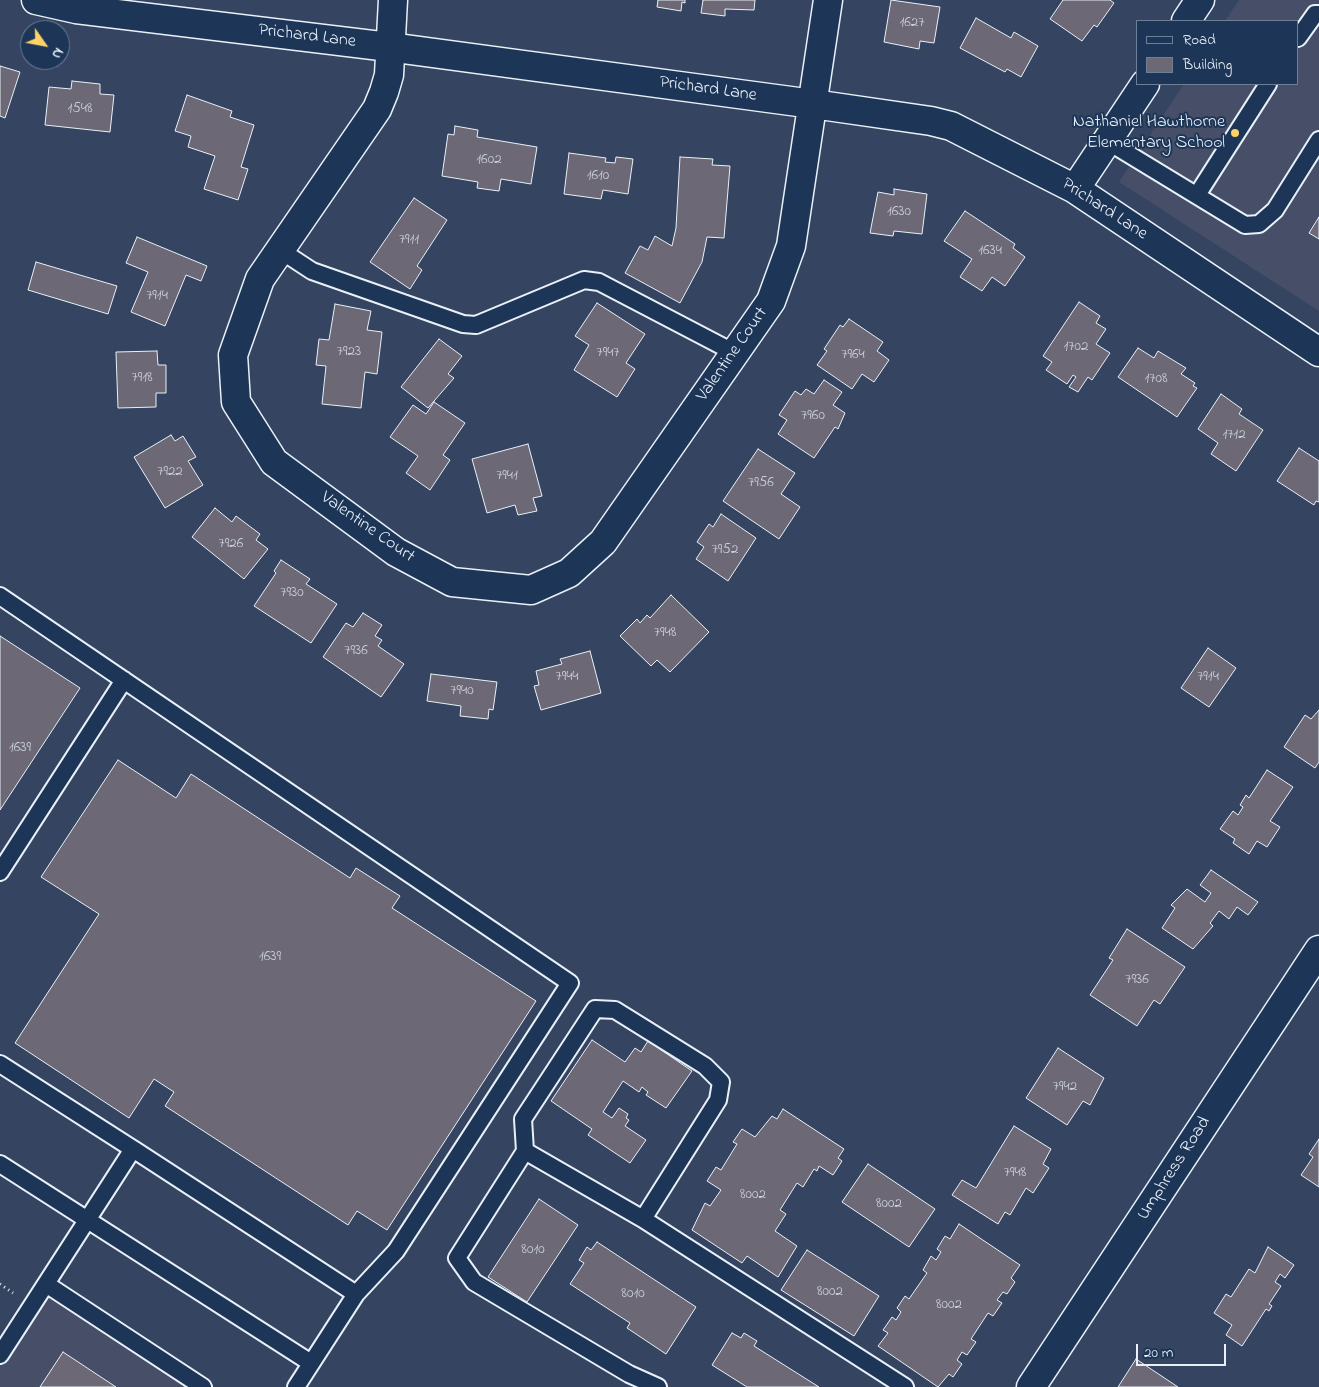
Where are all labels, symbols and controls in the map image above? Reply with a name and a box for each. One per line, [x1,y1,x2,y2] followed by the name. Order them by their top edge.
[899,15,925,33] house number: 1627
[20,20,70,70] north arrow
[257,20,357,54] street label: Prichard Lane
[1136,20,1299,85] legend
[1183,29,1216,51] text: Road
[46,43,69,63] text: N
[1183,54,1232,76] text: Building
[658,72,758,108] street label: Prichard Lane
[67,101,93,119] house number: 1548
[1073,112,1225,154] place label: Nathaniel Hawthorne Elementary School
[1229,127,1241,139] marker: Nathaniel Hawthorne Elementary School
[476,152,502,170] house number: 1602
[587,168,609,186] house number: 1610
[1057,174,1151,246] street label: Prichard Lane
[887,204,911,222] house number: 1630
[399,232,419,250] house number: 7911
[978,243,1002,261] house number: 1634
[146,288,168,306] house number: 7914
[693,304,773,406] street label: Valentine Court
[1064,339,1088,357] house number: 1702
[337,344,361,362] house number: 7923
[596,345,620,363] house number: 7947
[841,347,865,365] house number: 7964
[131,370,153,388] house number: 7918
[1144,371,1168,389] house number: 1708
[801,408,825,426] house number: 7960
[1222,427,1246,445] house number: 1712
[157,464,183,482] house number: 7922
[496,468,518,486] house number: 7941
[748,475,774,493] house number: 7956
[316,488,418,568] street label: Valentine Court
[219,536,243,554] house number: 7926
[712,542,738,560] house number: 7952
[280,585,304,603] house number: 7930
[654,625,676,643] house number: 7948
[344,643,368,661] house number: 7936
[555,669,579,687] house number: 7944
[1197,669,1219,687] house number: 7914
[450,683,474,701] house number: 7940
[9,740,31,758] house number: 1639
[259,949,281,967] house number: 1639
[1125,972,1149,990] house number: 7936
[1053,1079,1077,1097] house number: 7942
[1134,1113,1216,1225] street label: Umphress Road
[1004,1165,1026,1183] house number: 7948
[740,1187,766,1205] house number: 8002
[876,1196,902,1214] house number: 8002
[521,1242,545,1260] house number: 8010
[817,1284,843,1302] house number: 8002
[621,1286,645,1304] house number: 8010
[936,1297,962,1315] house number: 8002
[1139,1334,1229,1366] scale bar
[1144,1342,1173,1364] text: 20 m

